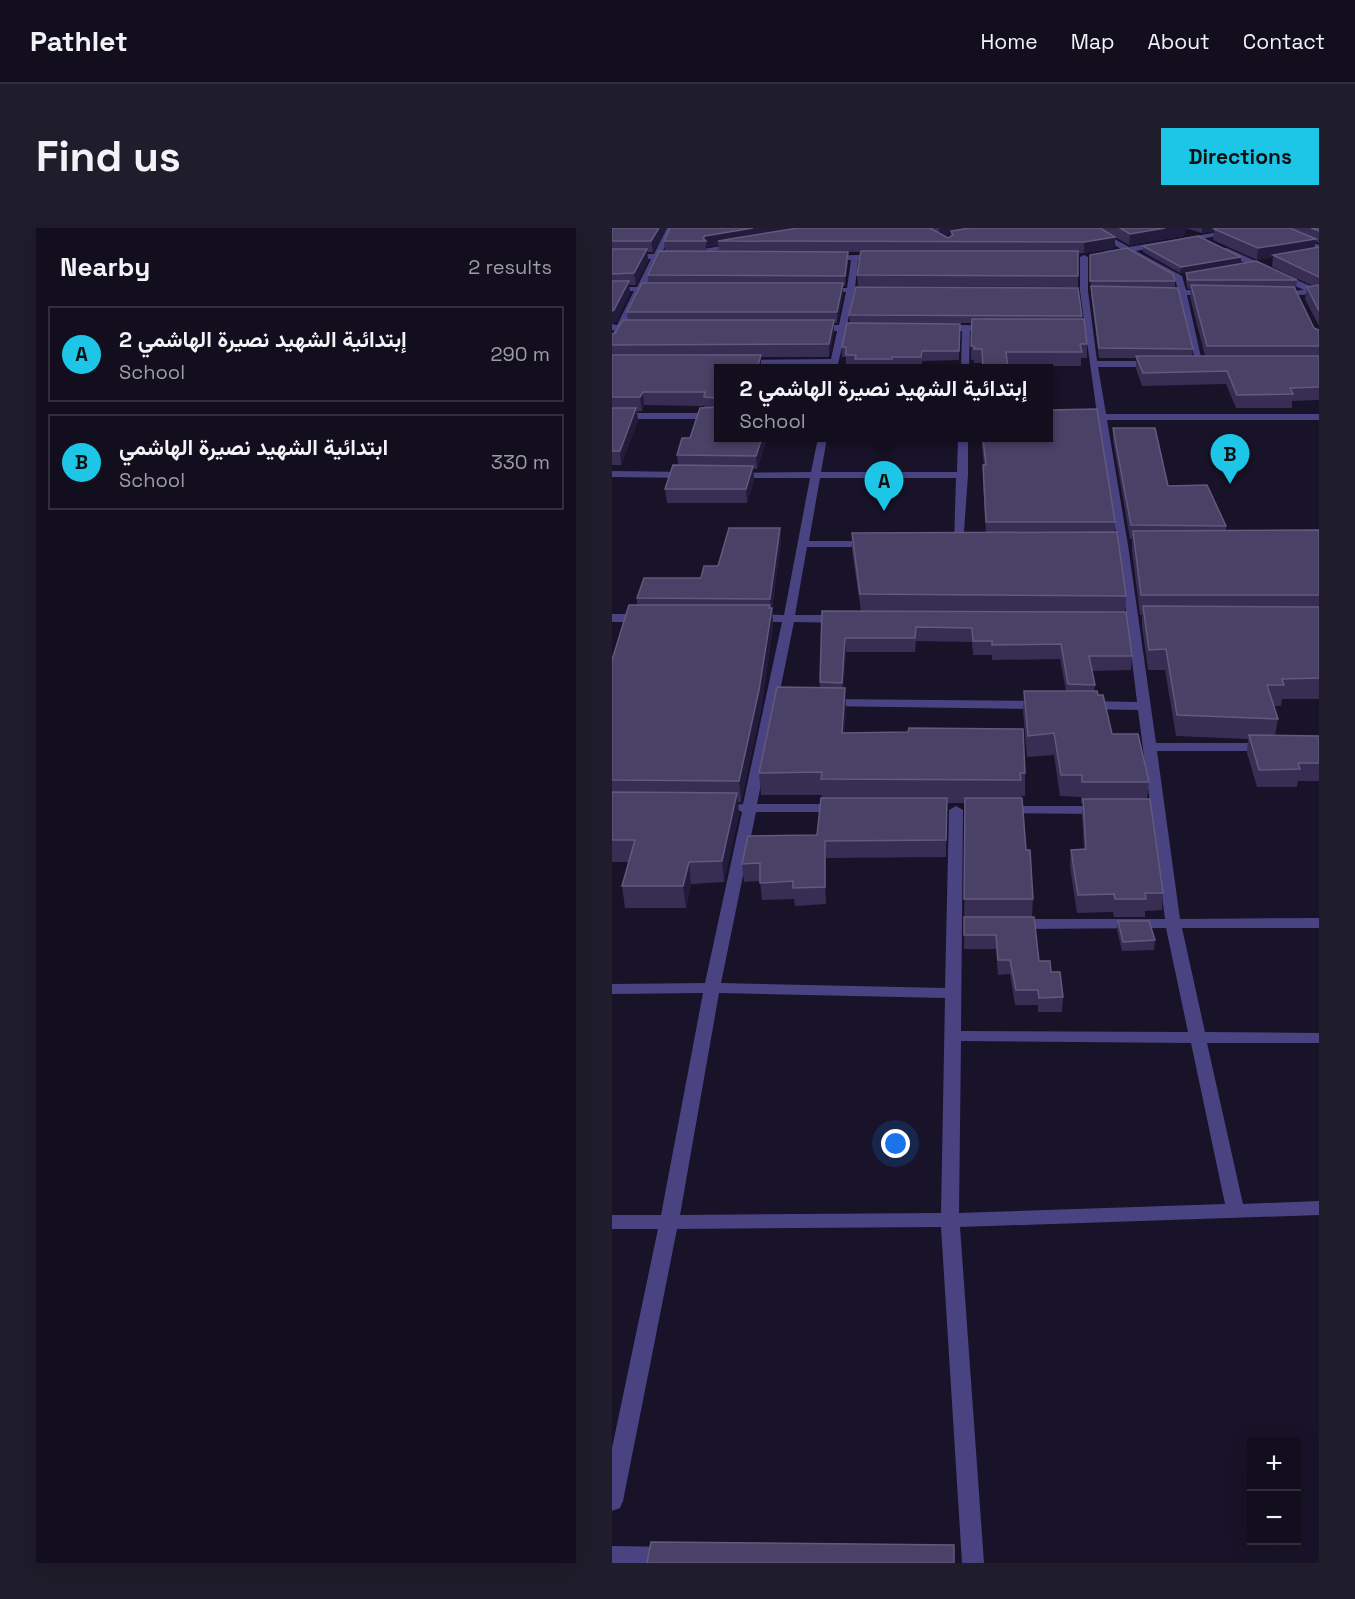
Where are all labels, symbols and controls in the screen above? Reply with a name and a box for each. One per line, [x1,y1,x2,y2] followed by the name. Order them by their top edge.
[30,23,128,59] text: Pathlet
[980,28,1038,55] text: Home
[1071,28,1115,55] text: Map
[1148,28,1210,55] text: About
[1243,28,1325,55] text: Contact
[1161,128,1319,185] button: Directions
[36,130,181,183] text: Find us
[60,250,150,284] text: Nearby
[468,254,552,280] text: 2 results
[119,325,407,353] text: إبتدائية الشهيد نصيرة الهاشمي 2
[75,341,88,367] text: A
[491,341,550,367] text: 290 m
[119,359,185,385] text: School
[714,364,1053,442] popup
[740,374,1027,402] text: إبتدائية الشهيد نصيرة الهاشمي 2
[740,408,806,434] text: School
[119,433,388,461] text: ابتدائية الشهيد نصيرة الهاشمي
[1210,434,1250,484] pin: B
[75,449,88,475] text: B
[491,449,550,475] text: 330 m
[864,462,904,511] pin: A
[119,467,185,493] text: School
[881,1129,910,1158] your location
[1247,1437,1301,1545] map controls
[1247,1437,1301,1491] button: +
[1247,1491,1301,1545] button: −

